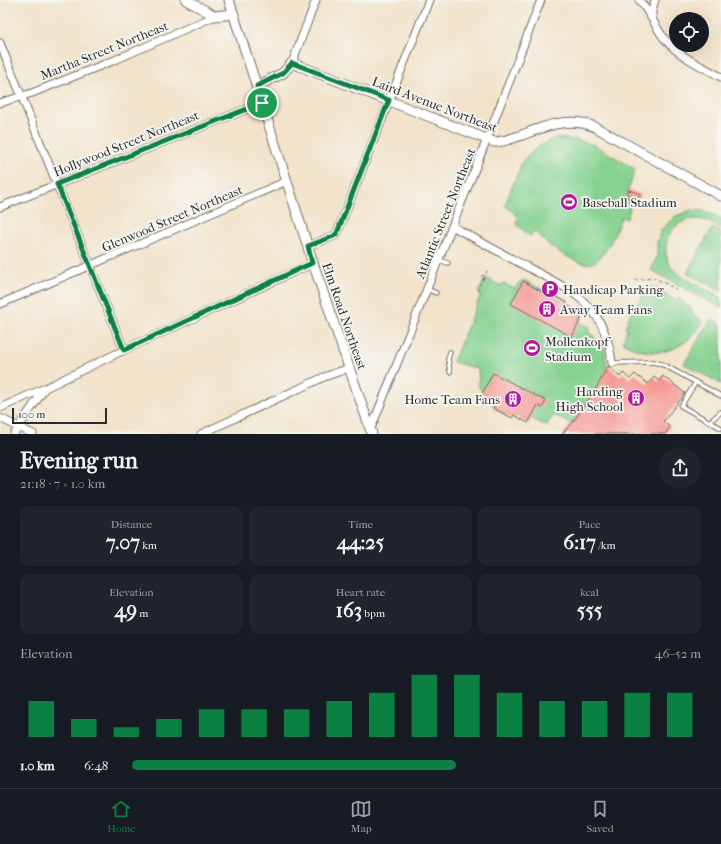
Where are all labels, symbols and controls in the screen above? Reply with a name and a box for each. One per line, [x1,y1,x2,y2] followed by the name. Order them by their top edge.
[669,12,709,52] map controls
[669,12,709,52] button: locate
[38,18,171,83] street label: Martha Street Northeast
[370,74,500,135] street label: Laird Avenue Northeast
[245,86,279,120] pin
[251,92,273,114] icon: arrive
[51,107,201,180] street label: Hollywood Street Northeast
[412,145,479,282] street label: Atlantic Street Northeast
[100,182,245,255] street label: Glenwood Street Northeast
[559,192,579,212] sports icon: Baseball Stadium
[582,195,677,210] place label: Baseball Stadium
[319,261,370,372] street label: Elm Road Northeast
[540,279,560,299] parking icon: Handicap Parking
[563,282,664,297] place label: Handicap Parking
[537,299,557,319] building icon: Away Team Fans
[559,302,652,317] place label: Away Team Fans
[545,334,611,364] place label: Mollenkopf Stadium
[522,338,542,358] sports icon: Mollenkopf Stadium
[556,384,624,414] place label: Harding High School
[626,388,646,408] building icon: Harding High School
[503,389,523,409] building icon: Home Team Fans
[404,392,500,407] place label: Home Team Fans
[12,406,107,425] scale bar
[18,408,46,421] text: 100 m
[659,447,701,489] button: share
[20,448,138,474] text: Evening run
[20,476,105,491] text: 21:18 · 7 × 1.0 km
[111,518,152,531] text: Distance
[348,518,373,531] text: Time
[579,518,600,531] text: Pace
[106,531,140,554] text: 7.07
[337,531,384,554] text: 44:25
[563,531,596,554] text: 6:17
[140,539,157,552] text: km
[596,539,616,552] text: /km
[109,586,154,599] text: Elevation
[336,586,385,599] text: Heart rate
[580,586,599,599] text: kcal
[115,599,137,622] text: 49
[336,599,362,622] text: 163
[577,599,602,622] text: 555
[137,607,148,620] text: m
[362,607,385,620] text: bpm
[20,646,73,661] text: Elevation
[655,646,701,661] text: 46–52 m
[20,758,55,773] text: 1.0 km
[84,758,108,773] text: 6:48
[107,798,136,835] tab: Home
[350,798,372,835] tab: Map
[587,798,614,835] tab: Saved

